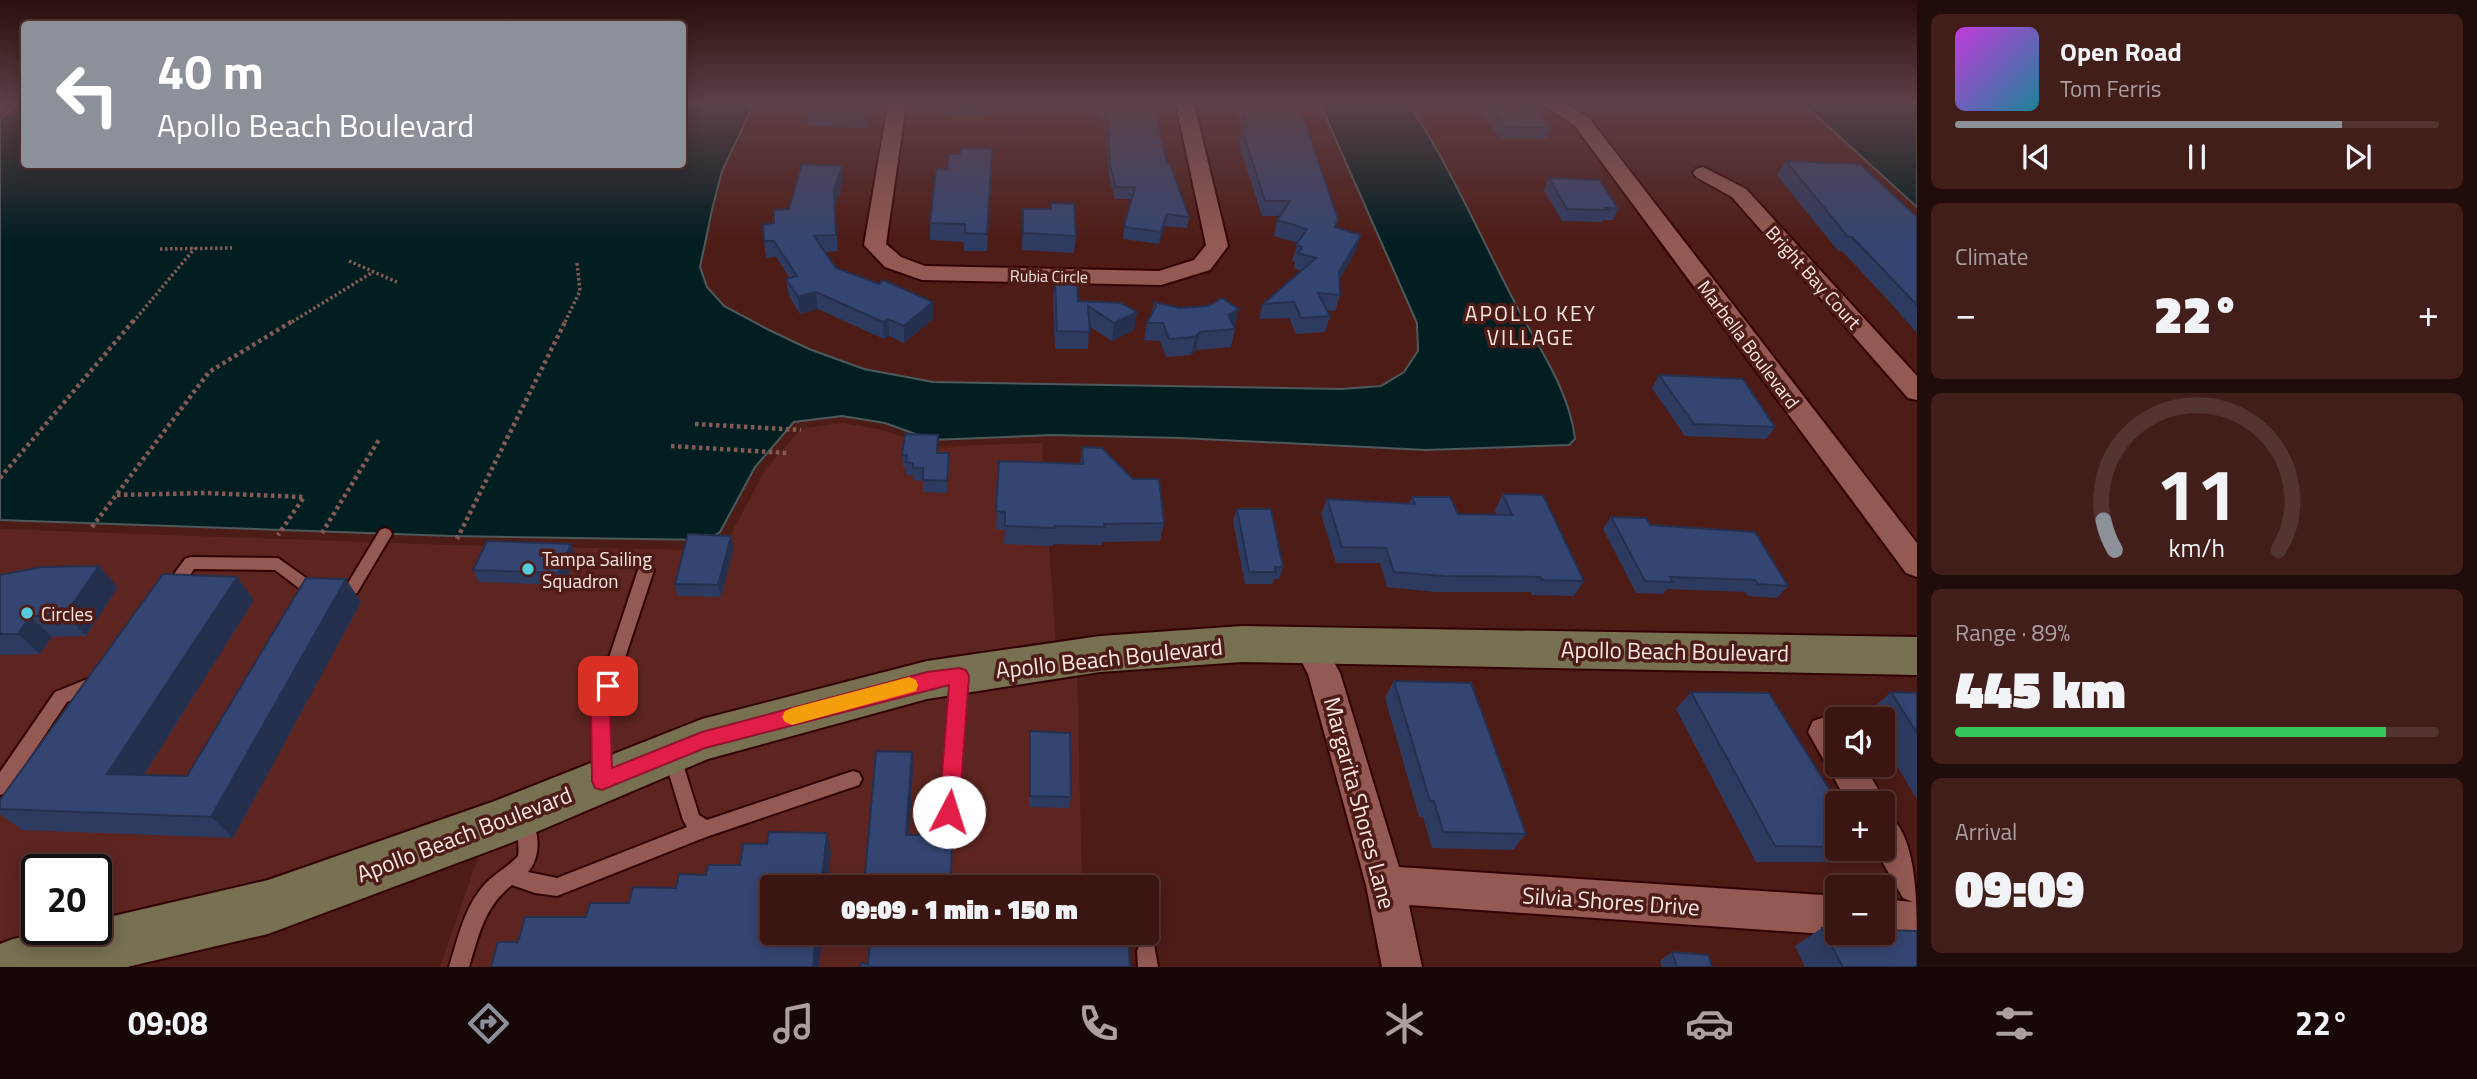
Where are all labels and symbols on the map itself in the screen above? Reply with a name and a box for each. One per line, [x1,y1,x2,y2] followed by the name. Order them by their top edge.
[1759,219,1869,336] street label: Bright Bay Court
[1010,263,1088,289] street label: Rubia Circle
[1691,274,1807,414] street label: Marbella Boulevard
[1465,297,1597,353] district label: APOLLO KEY VILLAGE
[542,544,652,595] place label: Tampa Sailing Squadron
[520,561,536,577] marker: Tampa Sailing Squadron
[41,599,93,628] place label: Circles
[19,605,35,621] marker: Circles
[994,629,1224,687] street label: Apollo Beach Boulevard
[1561,632,1789,670] street label: Apollo Beach Boulevard
[578,656,638,716] pin
[1315,693,1405,913] street label: Margarita Shores Lane
[912,775,986,849] position arrow
[351,777,577,891] street label: Apollo Beach Boulevard
[21,854,112,945] speed limit sign: 20
[1521,877,1701,925] street label: Silvia Shores Drive

